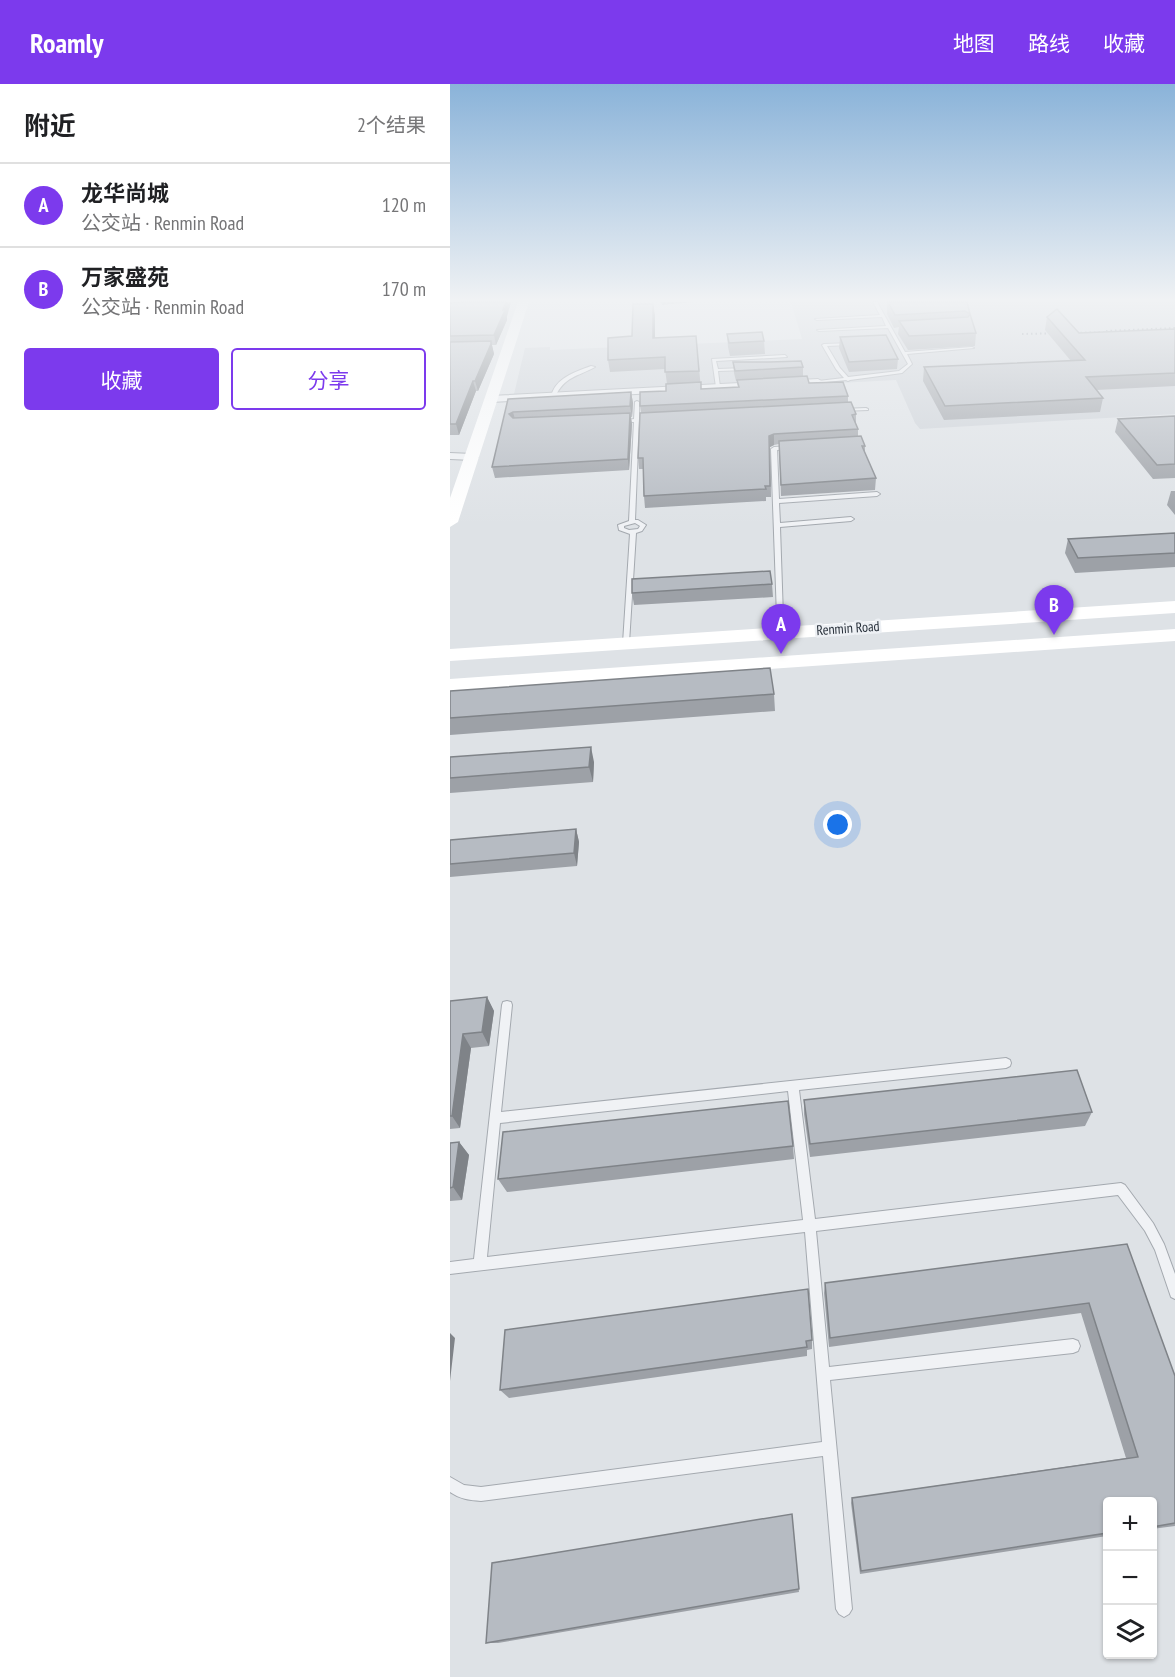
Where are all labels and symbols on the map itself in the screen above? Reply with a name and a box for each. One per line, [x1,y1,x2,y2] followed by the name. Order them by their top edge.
[1034,586,1074,635] pin: B
[762,604,800,654] pin: A
[816,617,880,639] street label: Renmin Road
[823,810,852,839] your location

